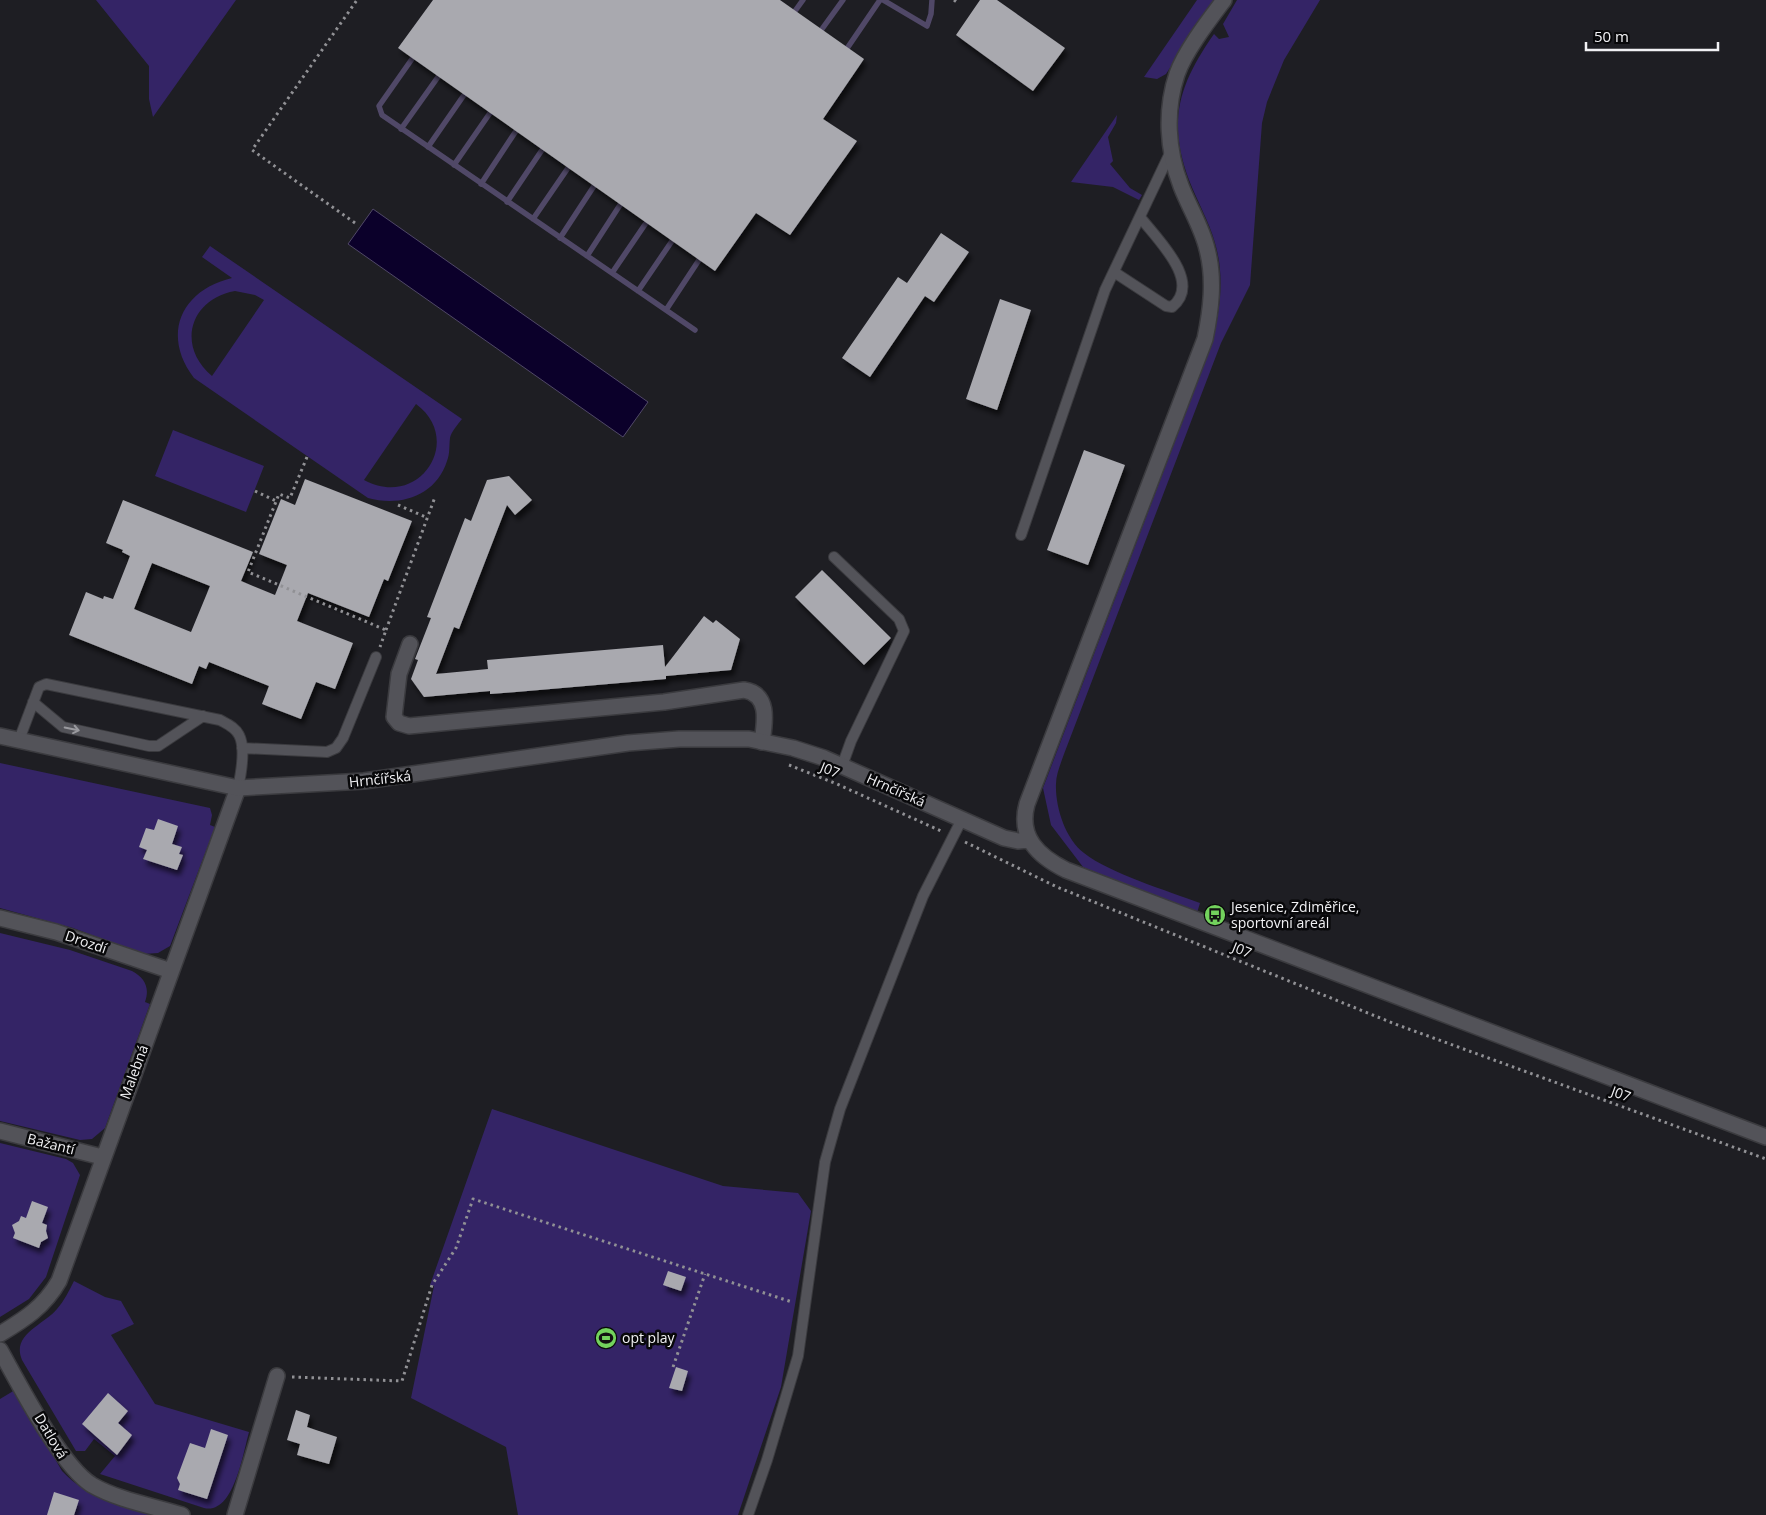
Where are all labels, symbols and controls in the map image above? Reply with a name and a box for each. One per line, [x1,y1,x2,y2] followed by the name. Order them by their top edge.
[1586,20,1718,52] scale bar
[1594,26,1629,46] text: 50 m
[64,725,80,734] one-way arrow
[816,756,843,782] street label: J07
[348,766,412,791] street label: Hrnčířská
[864,768,929,811] street label: Hrnčířská
[1229,897,1359,932] place label: Jesenice, Zdiměřice, sportovní areál
[1203,903,1227,927] bus stop icon: Jesenice, Zdiměřice, sportovní areál
[63,926,110,958] street label: Drozdí
[1228,936,1255,962] street label: J07
[115,1042,152,1102] street label: Malebná
[1607,1081,1634,1106] street label: J07
[25,1128,77,1159] street label: Bažantí
[594,1326,618,1350] sports icon: opt play
[622,1328,675,1347] place label: opt play
[30,1410,72,1462] street label: Datlová

